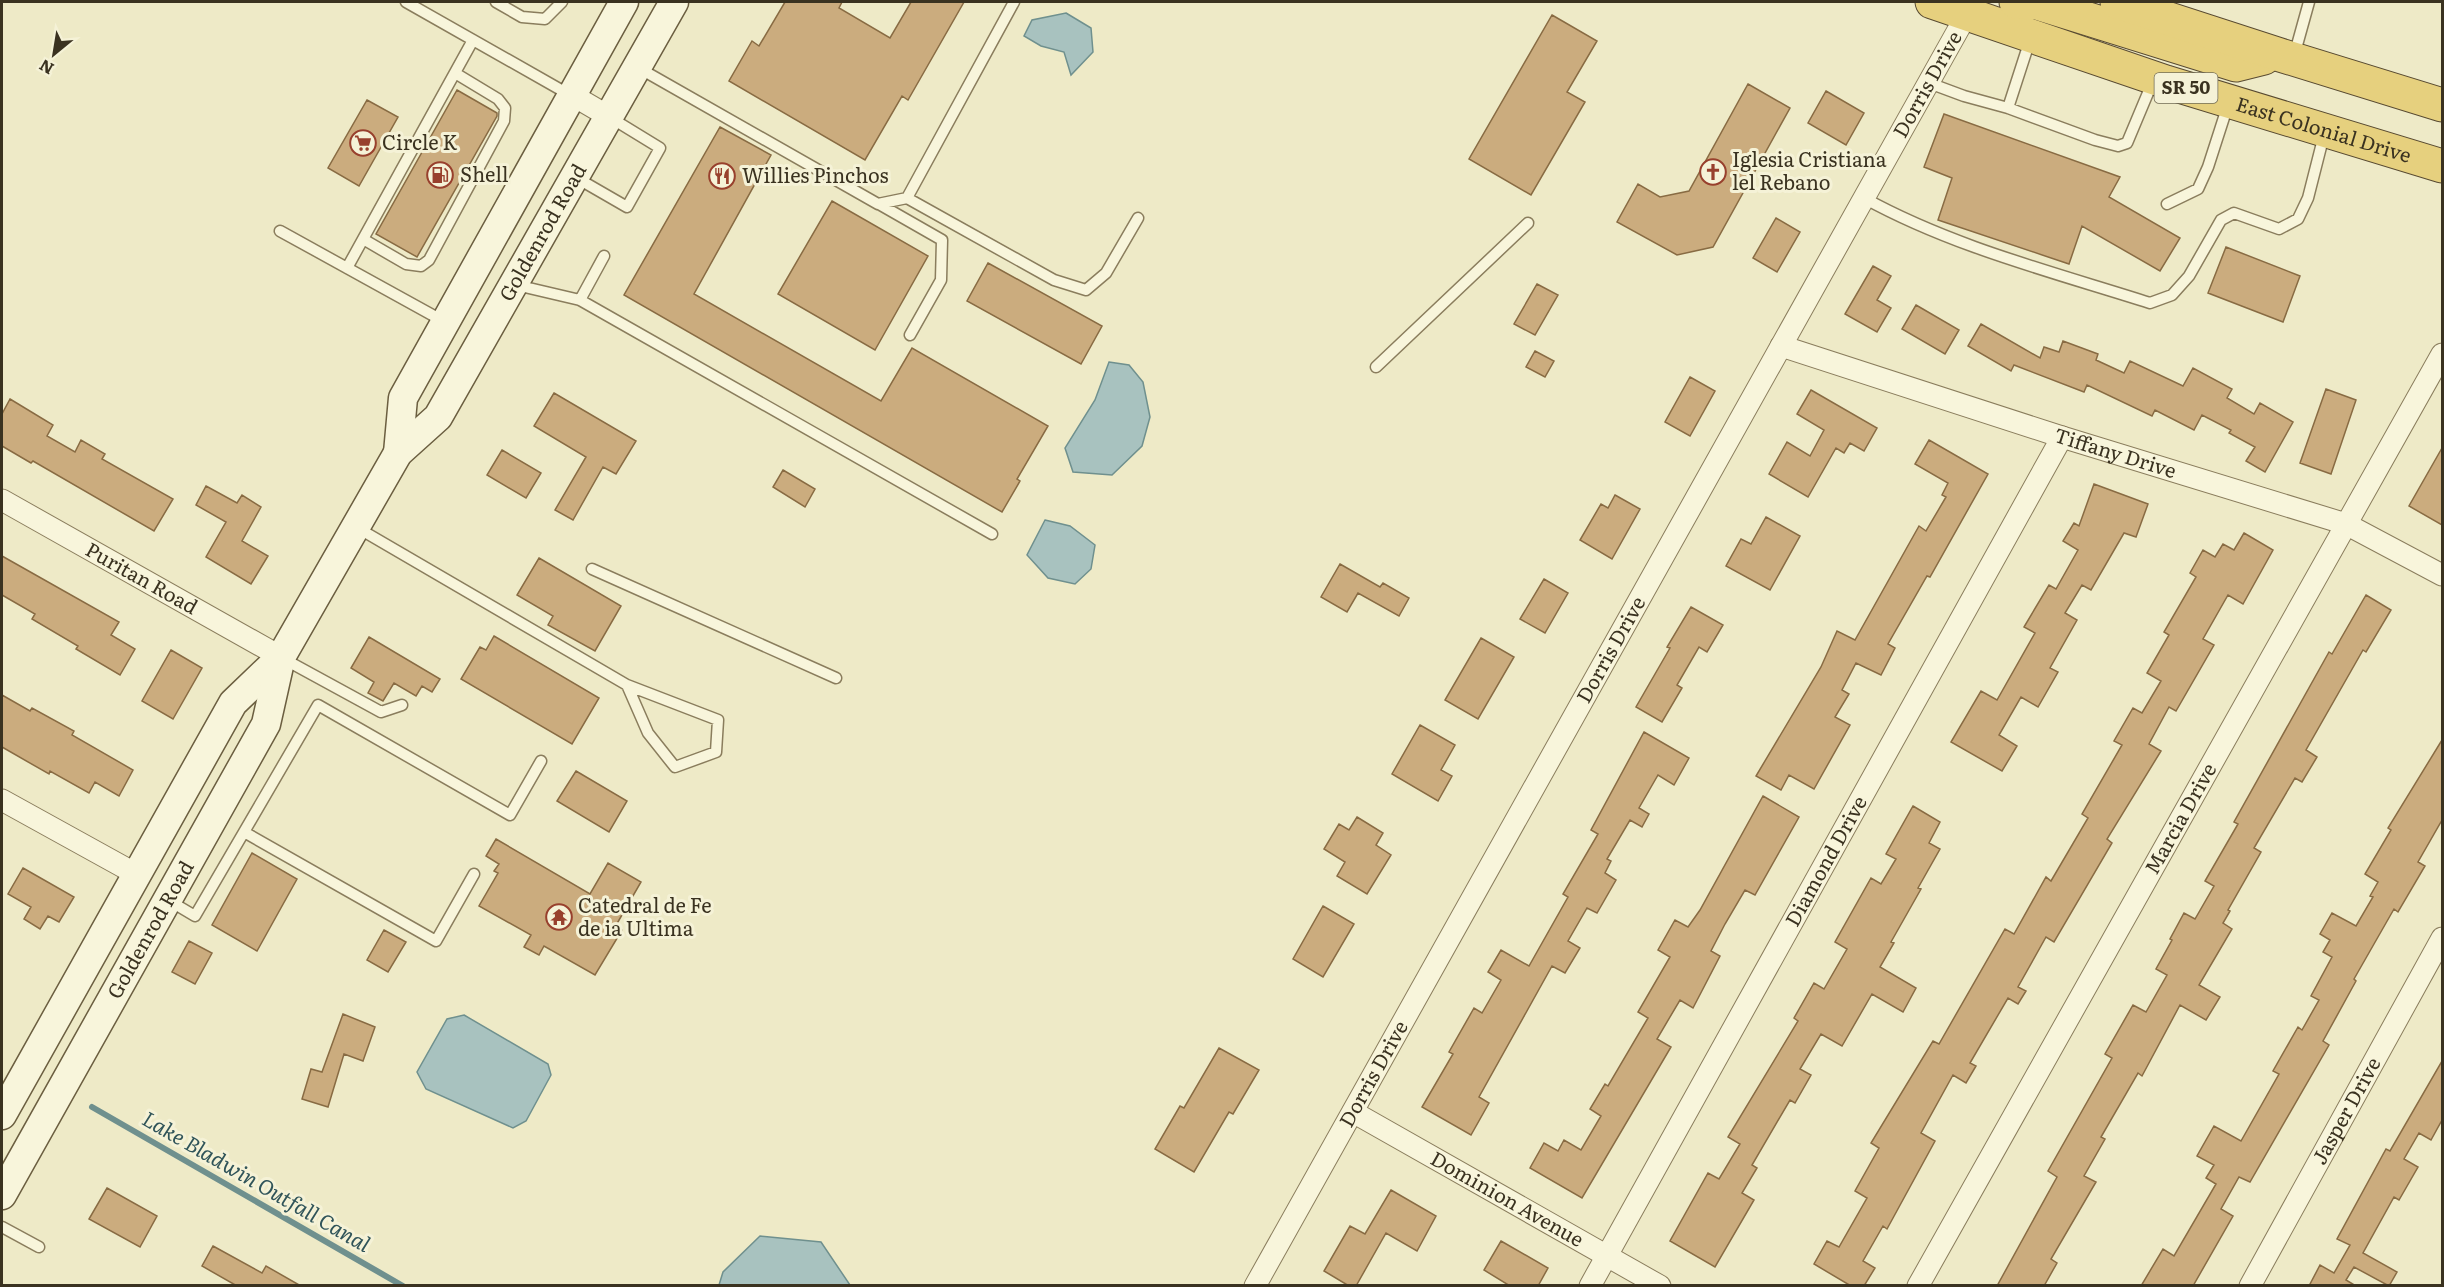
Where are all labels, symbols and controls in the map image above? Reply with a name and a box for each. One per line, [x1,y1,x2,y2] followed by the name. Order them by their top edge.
[24,24,84,84] north arrow
[1884,25,1968,142] street label: Dorris Drive
[34,54,58,82] text: N
[2154,73,2218,103] road number: SR 50
[2233,87,2415,169] street label: East Colonial Drive
[382,126,458,156] place label: Circle K
[348,128,378,158] supermarket icon: Circle K
[1732,143,1887,196] place label: Iglesia Cristiana lel Rebano
[490,157,592,306] street label: Goldenrod Road
[1698,157,1728,187] church icon: Iglesia Cristiana lel Rebano
[460,158,509,188] place label: Shell
[742,159,889,189] place label: Willies Pinchos
[425,160,455,190] fuel station icon: Shell
[707,161,737,191] restaurant icon: Willies Pinchos
[2051,419,2181,484] street label: Tiffany Drive
[81,533,204,620] street label: Puritan Road
[1567,590,1651,708] street label: Dorris Drive
[2136,757,2222,879] street label: Marcia Drive
[1776,789,1873,931] street label: Diamond Drive
[98,854,200,1003] street label: Goldenrod Road
[578,889,712,942] place label: Catedral de Fe de ia Ultima
[544,902,574,932] temple icon: Catedral de Fe de ia Ultima
[1330,1014,1414,1132] street label: Dorris Drive
[2303,1051,2387,1169] street label: Jasper Drive
[137,1102,377,1258] water label: Lake Bladwin Outfall Canal
[1426,1142,1590,1253] street label: Dominion Avenue

